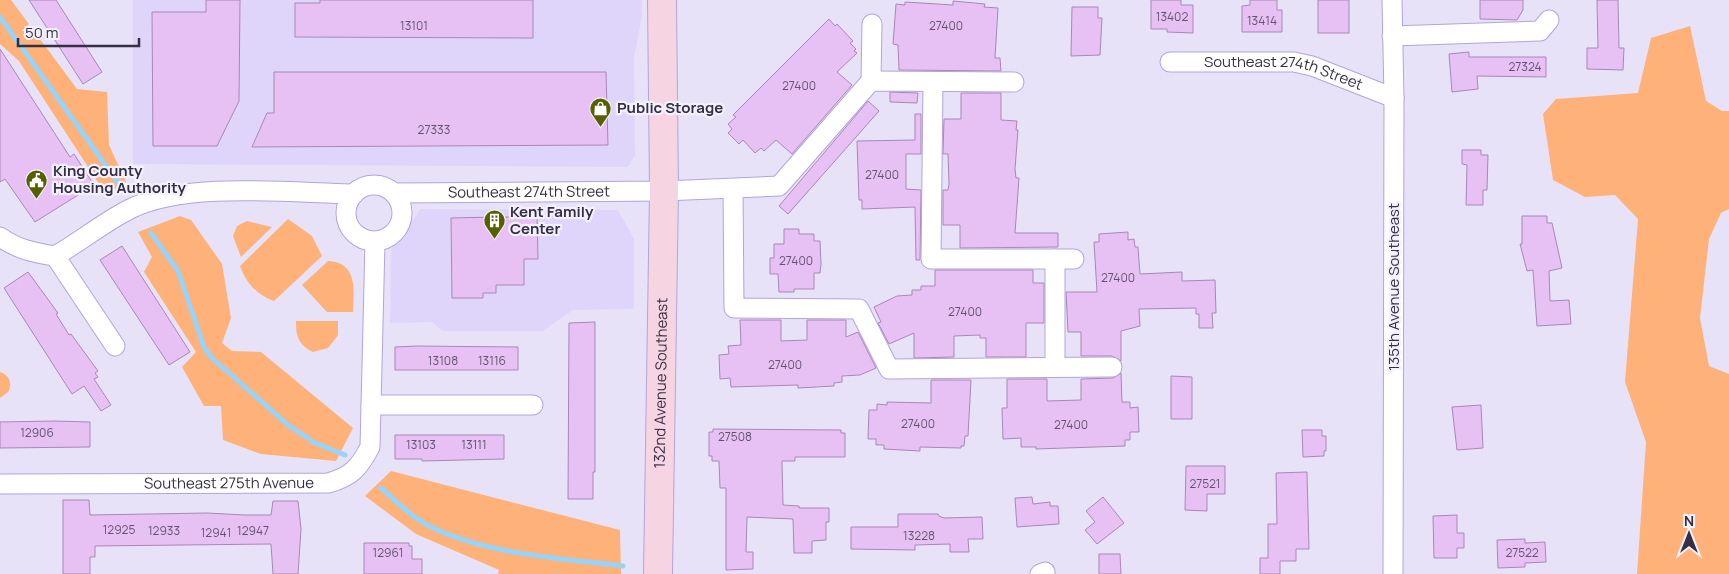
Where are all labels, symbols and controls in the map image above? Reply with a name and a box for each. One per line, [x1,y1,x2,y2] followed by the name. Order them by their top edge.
[1156,8,1188,25] house number: 13402
[1247,12,1277,29] house number: 13414
[18,15,139,47] scale bar
[400,17,428,34] house number: 13101
[929,17,963,34] house number: 27400
[25,22,59,43] text: 50 m
[1204,51,1366,95] street label: Southeast 274th Street
[1508,58,1542,75] house number: 27324
[782,77,816,94] house number: 27400
[589,96,613,127] shop icon: Public Storage
[617,97,723,118] place label: Public Storage
[418,121,450,138] house number: 27333
[53,160,186,198] place label: King County Housing Authority
[865,166,899,183] house number: 27400
[25,168,49,199] public building icon: King County Housing Authority
[448,180,610,203] street label: Southeast 274th Street
[510,201,594,239] place label: Kent Family Center
[1383,203,1404,371] street label: 135th Avenue Southeast
[482,209,506,240] building icon: Kent Family Center
[779,252,813,269] house number: 27400
[1101,269,1135,286] house number: 27400
[649,297,672,469] street label: 132nd Avenue Southeast
[948,303,982,320] house number: 27400
[428,352,458,369] house number: 13108
[478,352,506,369] house number: 13116
[768,356,802,373] house number: 27400
[901,415,935,432] house number: 27400
[1054,416,1088,433] house number: 27400
[20,424,54,441] house number: 12906
[718,428,752,445] house number: 27508
[406,436,436,453] house number: 13103
[461,436,487,453] house number: 13111
[144,472,314,494] street label: Southeast 275th Avenue
[1190,475,1220,492] house number: 27521
[1664,509,1714,559] north arrow
[1684,511,1694,530] text: N
[103,521,135,538] house number: 12925
[148,522,180,539] house number: 12933
[237,522,269,539] house number: 12947
[201,524,231,541] house number: 12941
[903,527,935,544] house number: 13228
[373,544,403,561] house number: 12961
[1505,544,1539,561] house number: 27522

